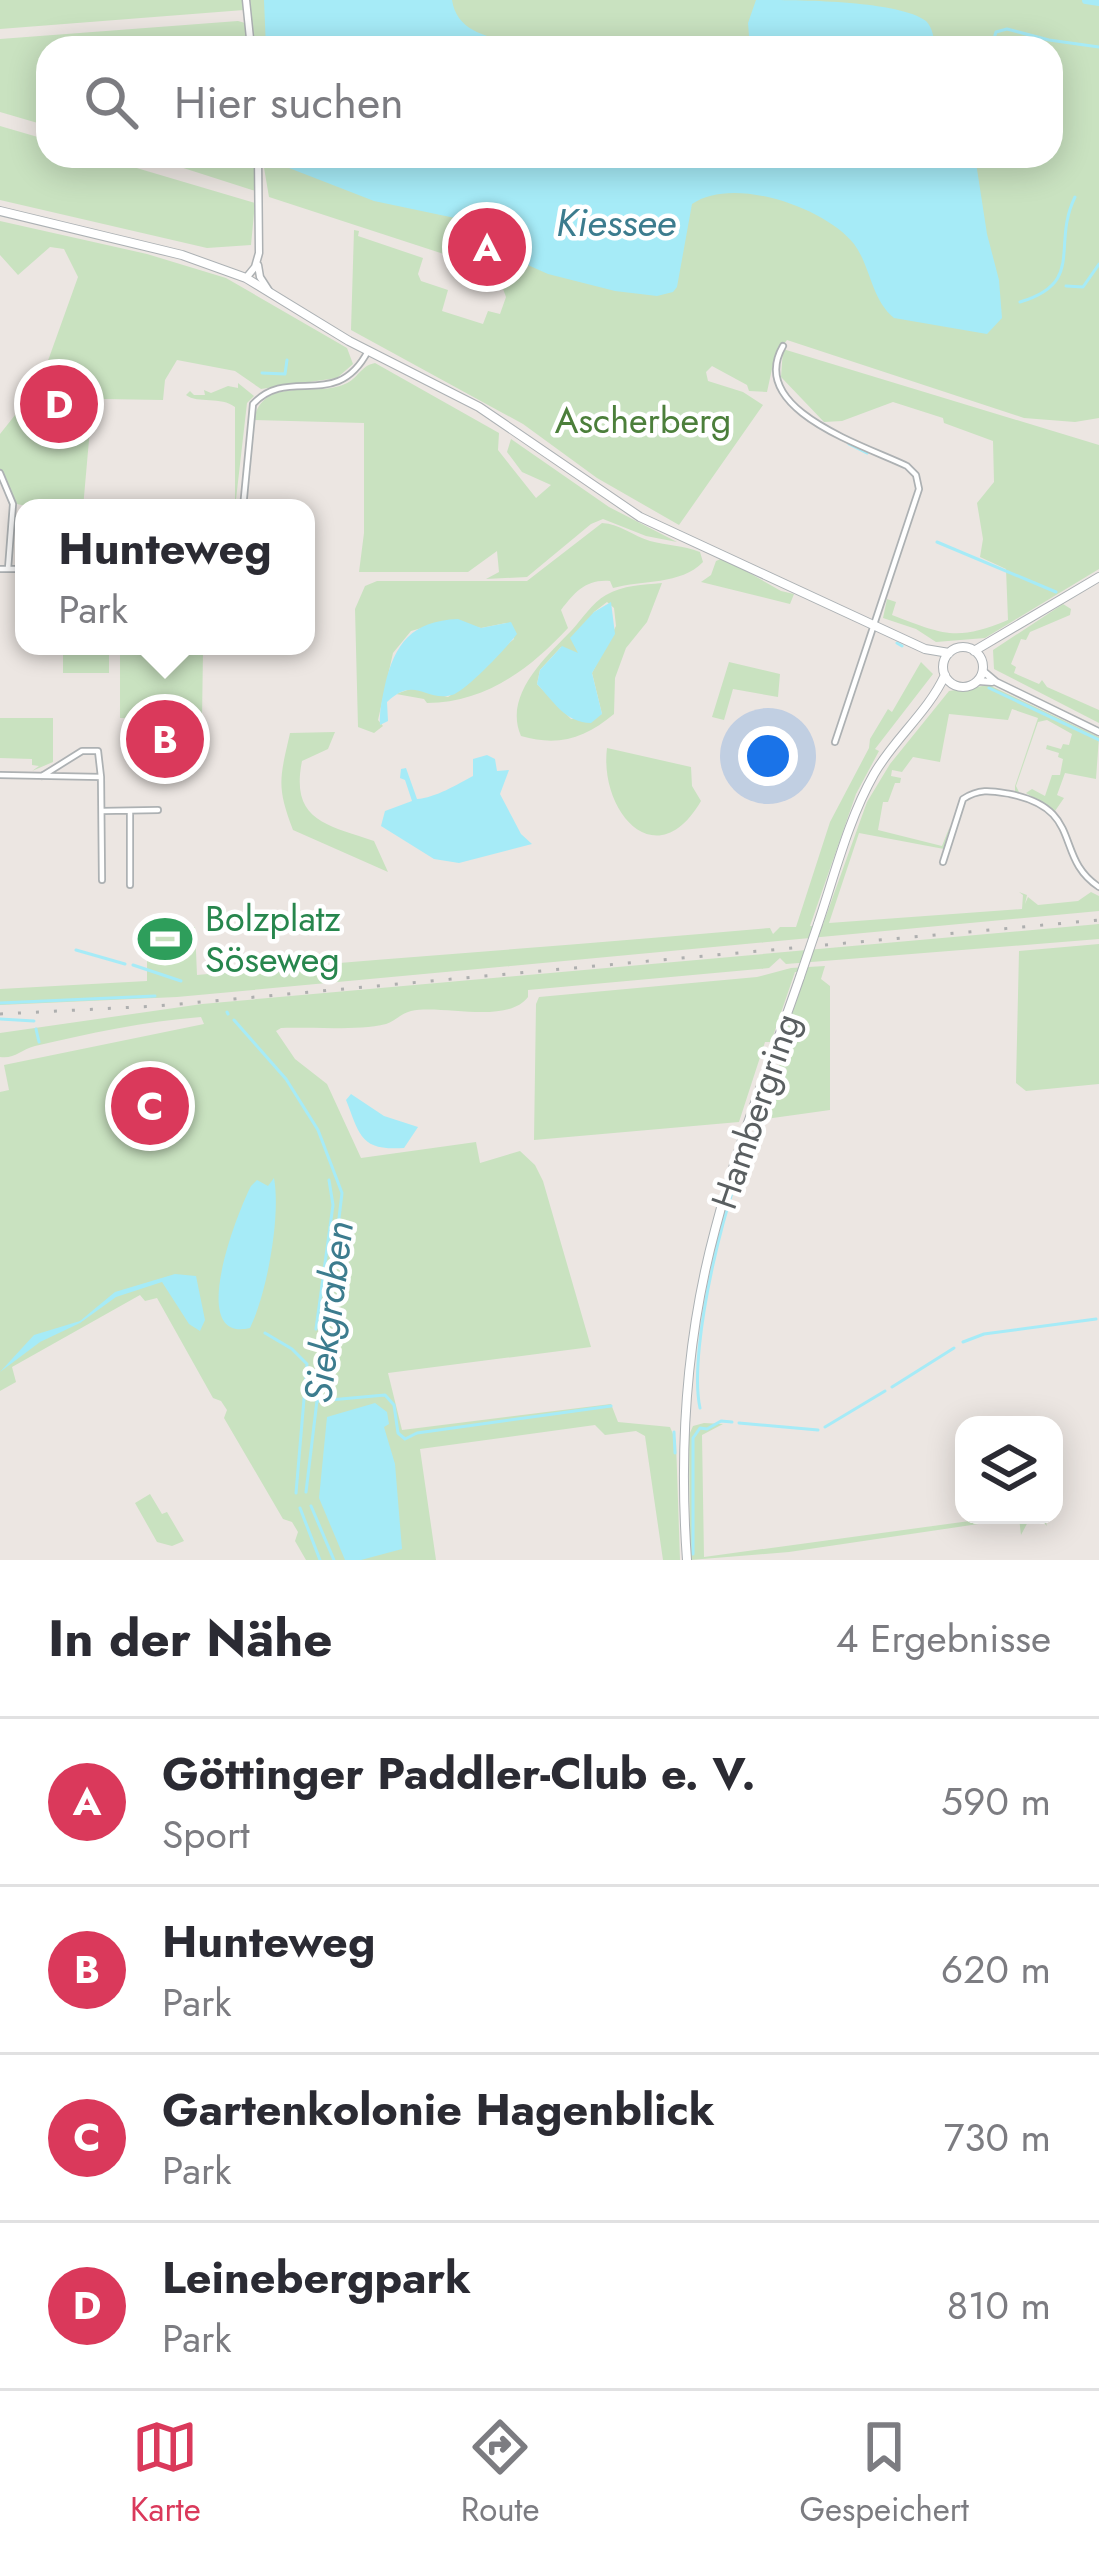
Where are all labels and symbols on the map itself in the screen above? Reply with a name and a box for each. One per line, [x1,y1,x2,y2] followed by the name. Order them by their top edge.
[556,194,677,251] water label: Kiessee
[448,202,526,292] pin: A
[20,359,98,449] pin: D
[555,394,731,446] park label: Ascherberg
[126,694,204,784] pin: B
[738,726,798,786] your location
[205,892,341,985] place label: Bolzplatz Söseweg
[136,910,194,968] sports icon: Bolzplatz Söseweg
[697,1006,813,1216] street label: Hambergring
[111,1061,189,1151] pin: C
[289,1218,368,1406] water label: Siekgraben

